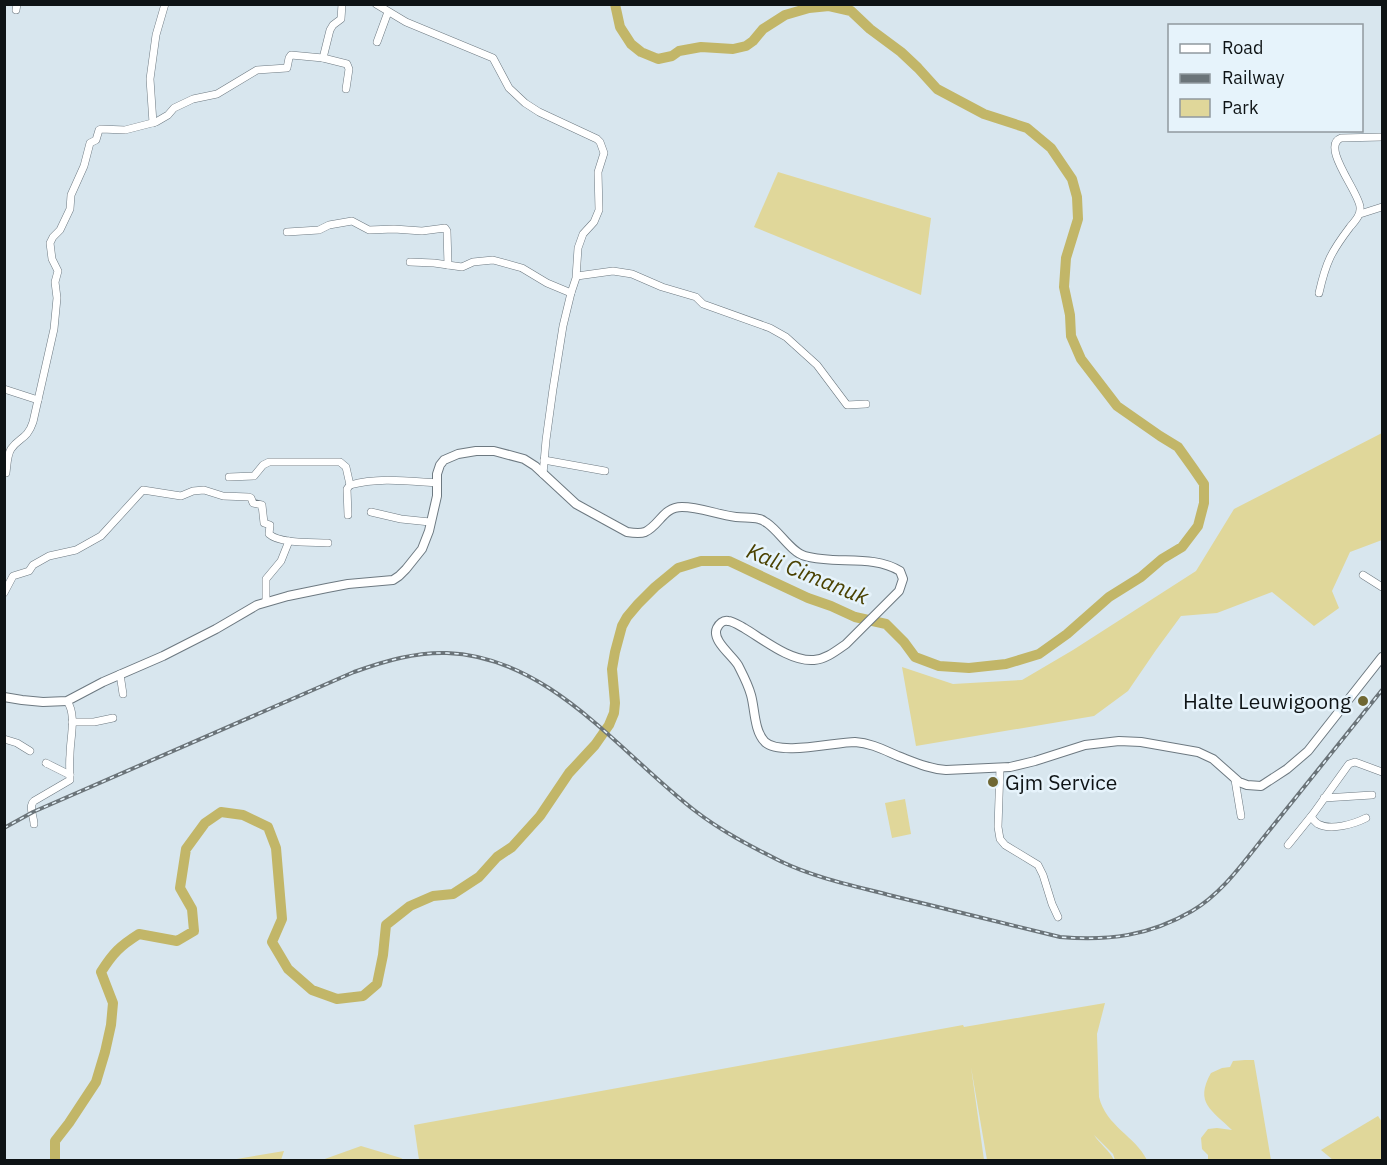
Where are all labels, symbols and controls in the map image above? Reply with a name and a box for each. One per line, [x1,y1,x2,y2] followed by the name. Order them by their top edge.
[1168,24,1363,132] legend
[1222,36,1263,59] text: Road
[1222,66,1284,89] text: Railway
[1222,96,1259,119] text: Park
[743,535,874,611] water label: Kali Cimanuk
[1183,687,1351,715] place label: Halte Leuwigoong
[1356,694,1370,708] marker: Halte Leuwigoong
[1005,768,1117,796] place label: Gjm Service
[986,775,1000,789] marker: Gjm Service

